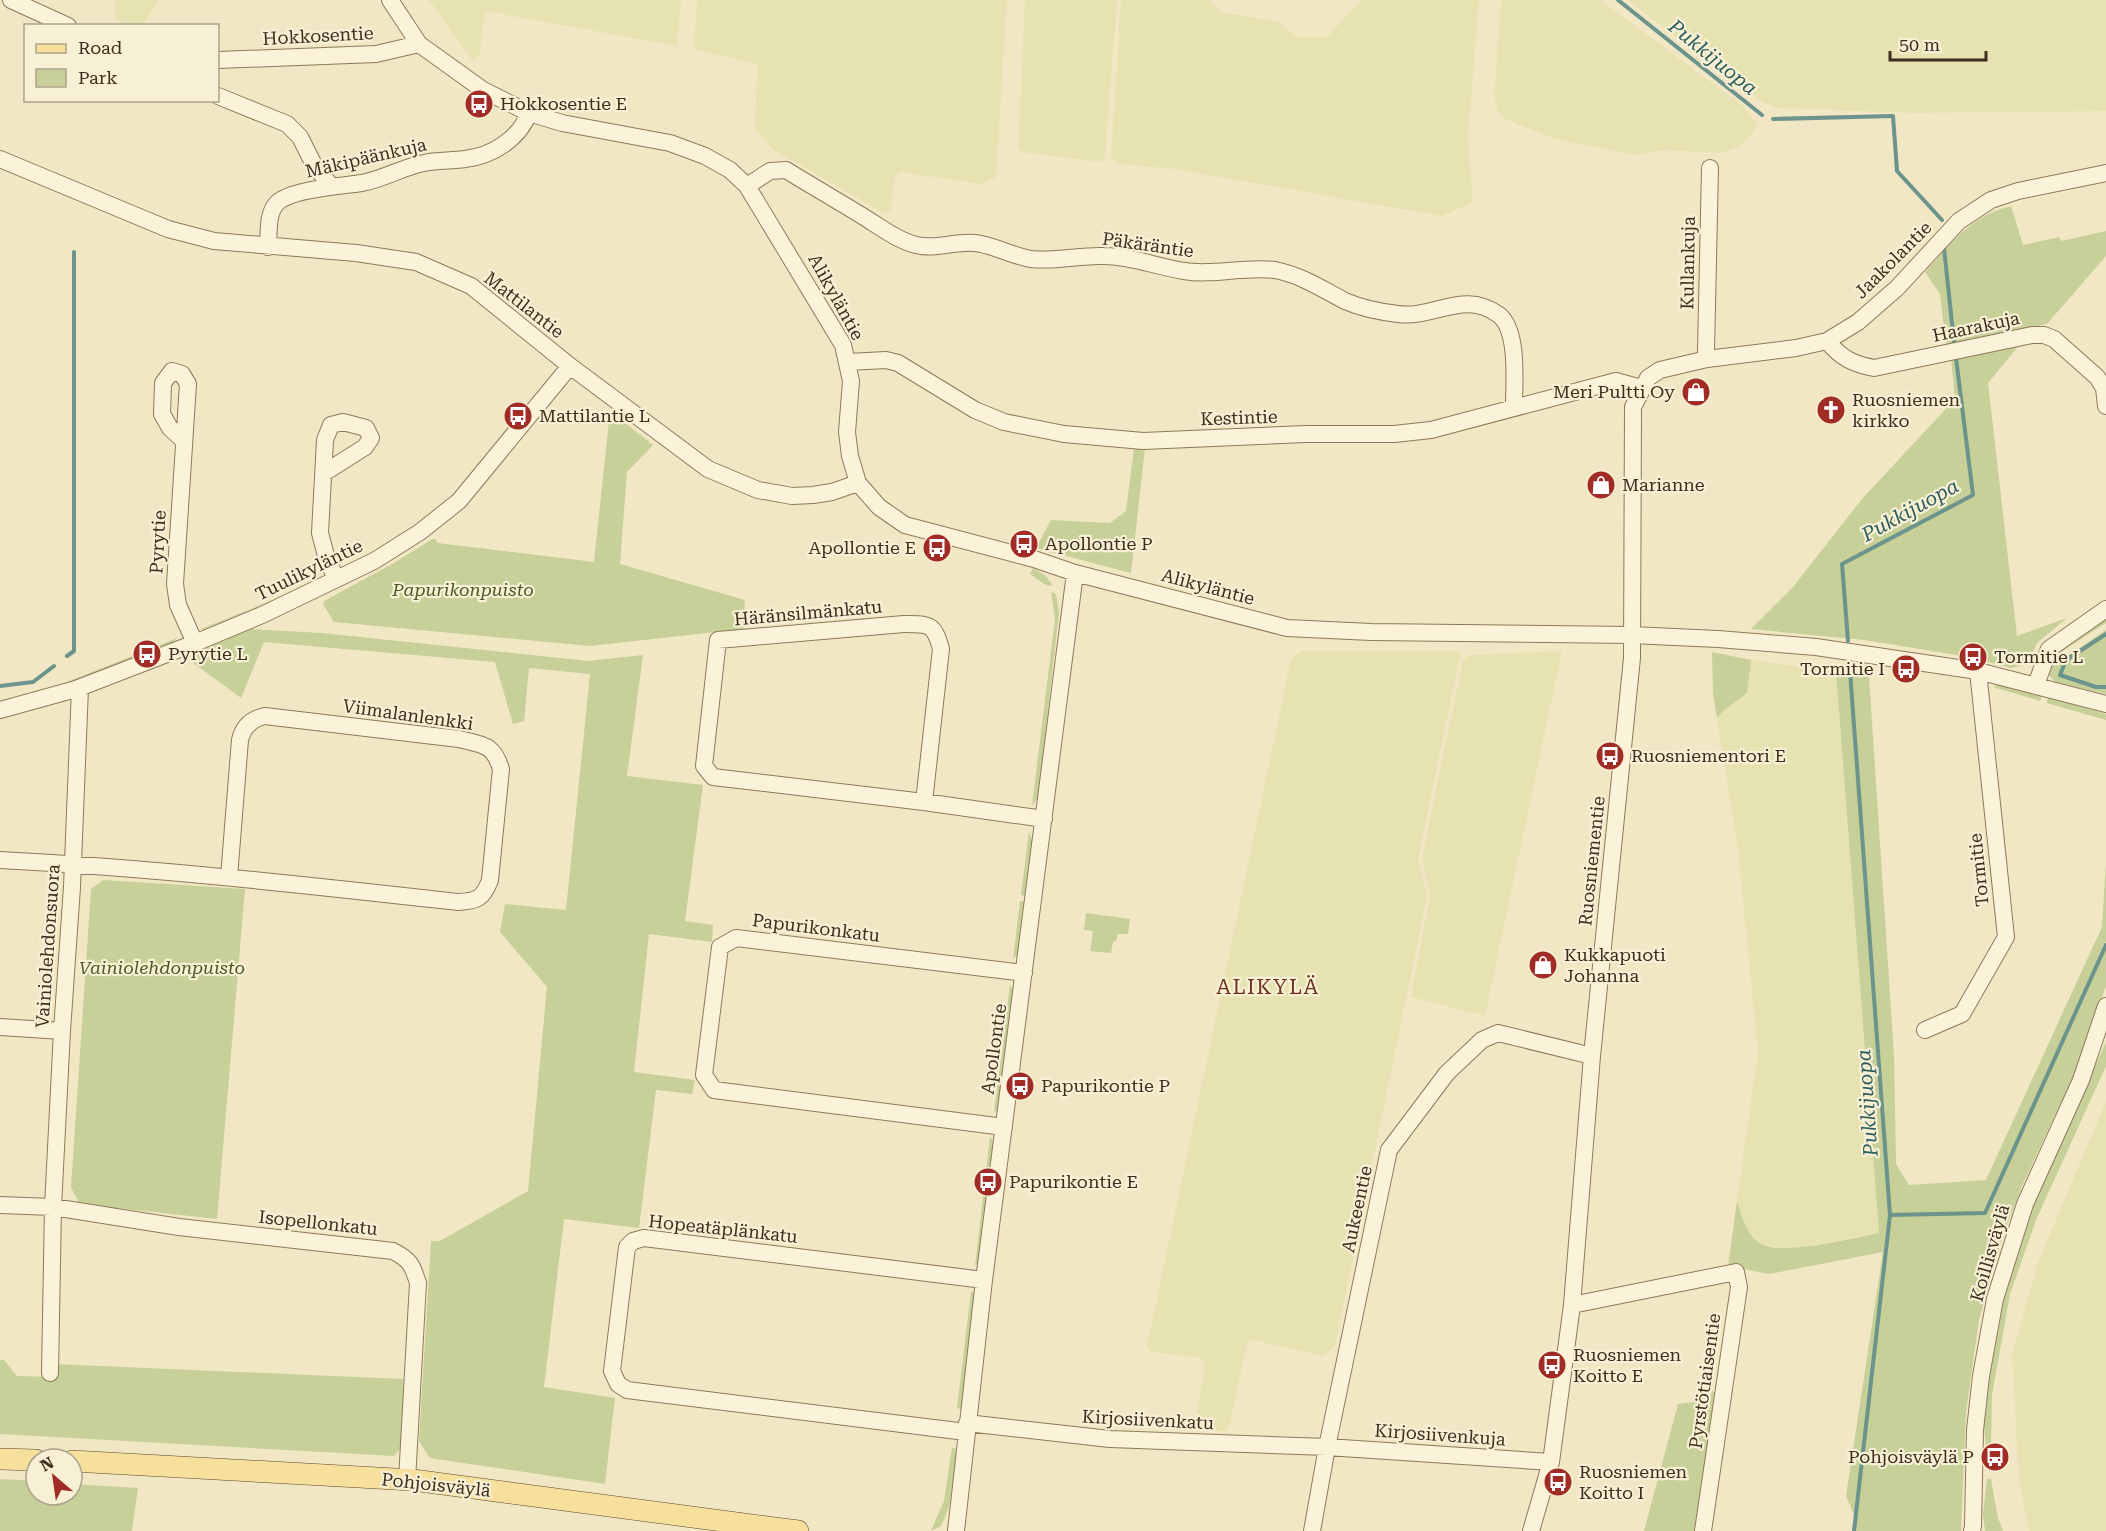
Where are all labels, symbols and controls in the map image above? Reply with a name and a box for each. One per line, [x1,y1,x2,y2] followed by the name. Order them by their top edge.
[1663,13,1762,100] water label: Pukkijuopa
[262,22,374,49] street label: Hokkosentie
[24,24,219,102] legend
[1890,24,1986,62] scale bar
[1899,34,1940,55] text: 50 m
[78,37,123,58] text: Road
[78,67,118,88] text: Park
[463,88,495,120] bus stop icon: Hokkosentie E
[500,93,627,114] place label: Hokkosentie E
[303,133,429,182] street label: Mäkipäänkuja
[1676,216,1699,310] street label: Kullankuja
[1850,217,1936,303] street label: Jaakolantie
[1101,228,1195,261] street label: Päkäräntie
[804,250,869,344] street label: Alikyläntie
[480,267,568,342] street label: Mattilantie
[1930,307,2022,346] street label: Haarakuja
[1680,376,1712,408] shop icon: Meri Pultti Oy
[1553,381,1675,402] place label: Meri Pultti Oy
[1852,389,1961,431] place label: Ruosniemen kirkko
[1815,394,1847,426] church icon: Ruosniemen kirkko
[502,400,534,432] bus stop icon: Mattilantie L
[539,405,650,426] place label: Mattilantie L
[1200,406,1278,429] street label: Kestintie
[1585,469,1617,501] shop icon: Marianne
[1856,473,1963,547] water label: Pukkijuopa
[1622,474,1705,495] place label: Marianne
[145,509,170,574] street label: Pyrytie
[1008,528,1040,560] bus stop icon: Apollontie P
[921,532,953,564] bus stop icon: Apollontie E
[1045,533,1153,554] place label: Apollontie P
[252,534,366,605] street label: Tuulikyläntie
[808,537,916,558] place label: Apollontie E
[1159,564,1257,609] street label: Alikyläntie
[391,579,534,600] park label: Papurikonpuisto
[733,596,883,629] street label: Häränsilmänkatu
[131,638,163,670] bus stop icon: Pyrytie L
[1957,641,1989,673] bus stop icon: Tormitie L
[168,643,248,664] place label: Pyrytie L
[1994,646,2084,667] place label: Tormitie L
[1890,653,1922,685] bus stop icon: Tormitie I
[1800,658,1885,679] place label: Tormitie I
[341,695,475,734] street label: Viimalanlenkki
[1594,740,1626,772] bus stop icon: Ruosniementori E
[1631,745,1786,766] place label: Ruosniementori E
[1574,795,1609,927] street label: Ruosniementie
[1964,832,1993,908] street label: Tormitie
[31,863,64,1029] street label: Vainiolehdonsuora
[751,909,881,946] street label: Papurikonkatu
[1564,944,1666,986] place label: Kukkapuoti Johanna
[1527,949,1559,981] shop icon: Kukkapuoti Johanna
[79,957,245,978] park label: Vainiolehdonpuisto
[1216,975,1320,999] district label: ALIKYLÄ
[977,1002,1010,1096] street label: Apollontie
[1851,1049,1883,1158] water label: Pukkijuopa
[1004,1070,1036,1102] bus stop icon: Papurikontie P
[1041,1075,1170,1096] place label: Papurikontie P
[1337,1163,1376,1254] street label: Aukeentie
[972,1166,1004,1198] bus stop icon: Papurikontie E
[1009,1171,1138,1192] place label: Papurikontie E
[1966,1202,2013,1304] street label: Koillisväylä
[258,1206,379,1239] street label: Isopellonkatu
[647,1210,799,1247] street label: Hopeatäplänkatu
[1685,1312,1724,1450] street label: Pyrstötiaisentie
[1573,1344,1682,1386] place label: Ruosniemen Koitto E
[1536,1349,1568,1381] bus stop icon: Ruosniemen Koitto E
[1081,1406,1215,1433] street label: Kirjosiivenkatu
[1374,1419,1507,1450] street label: Kirjosiivenkuja
[1979,1441,2011,1473] bus stop icon: Pohjoisväylä P
[1848,1446,1974,1467] place label: Pohjoisväylä P
[24,1447,84,1507] north arrow
[37,1453,57,1476] text: N
[1579,1461,1688,1503] place label: Ruosniemen Koitto I
[1542,1466,1574,1498] bus stop icon: Ruosniemen Koitto I
[380,1468,492,1501] street label: Pohjoisväylä

